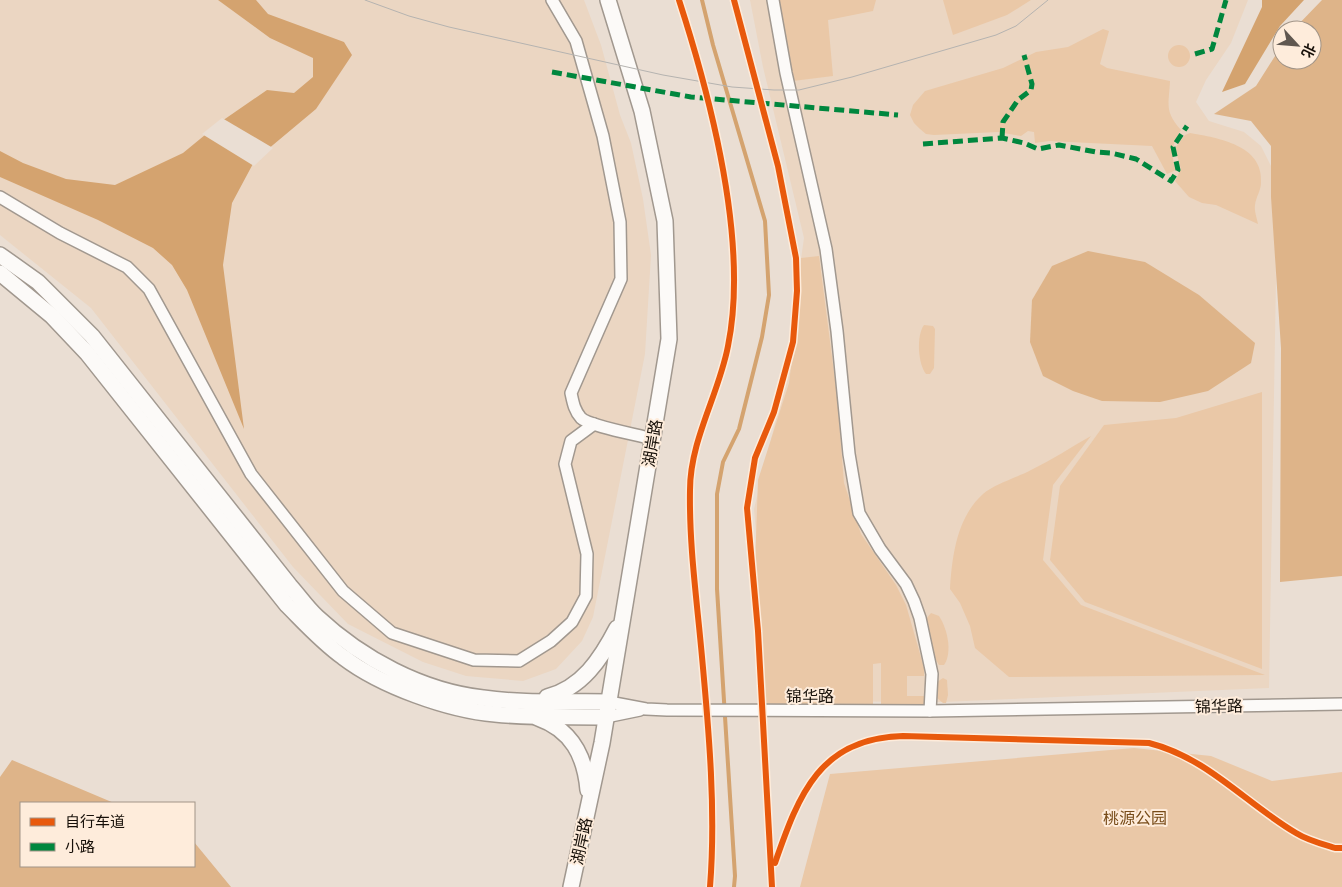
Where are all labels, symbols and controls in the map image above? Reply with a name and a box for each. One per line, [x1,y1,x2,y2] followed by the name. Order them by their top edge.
[1272,20,1322,70] north arrow
[1298,40,1319,60] text: 北
[640,418,667,469] street label: 湖岸路
[786,688,834,707] street label: 锦华路
[1195,698,1243,717] street label: 锦华路
[20,802,195,867] legend
[1103,810,1167,829] park label: 桃源公园
[65,813,125,832] text: 自行车道
[568,816,597,867] street label: 湖岸路
[65,838,95,857] text: 小路

